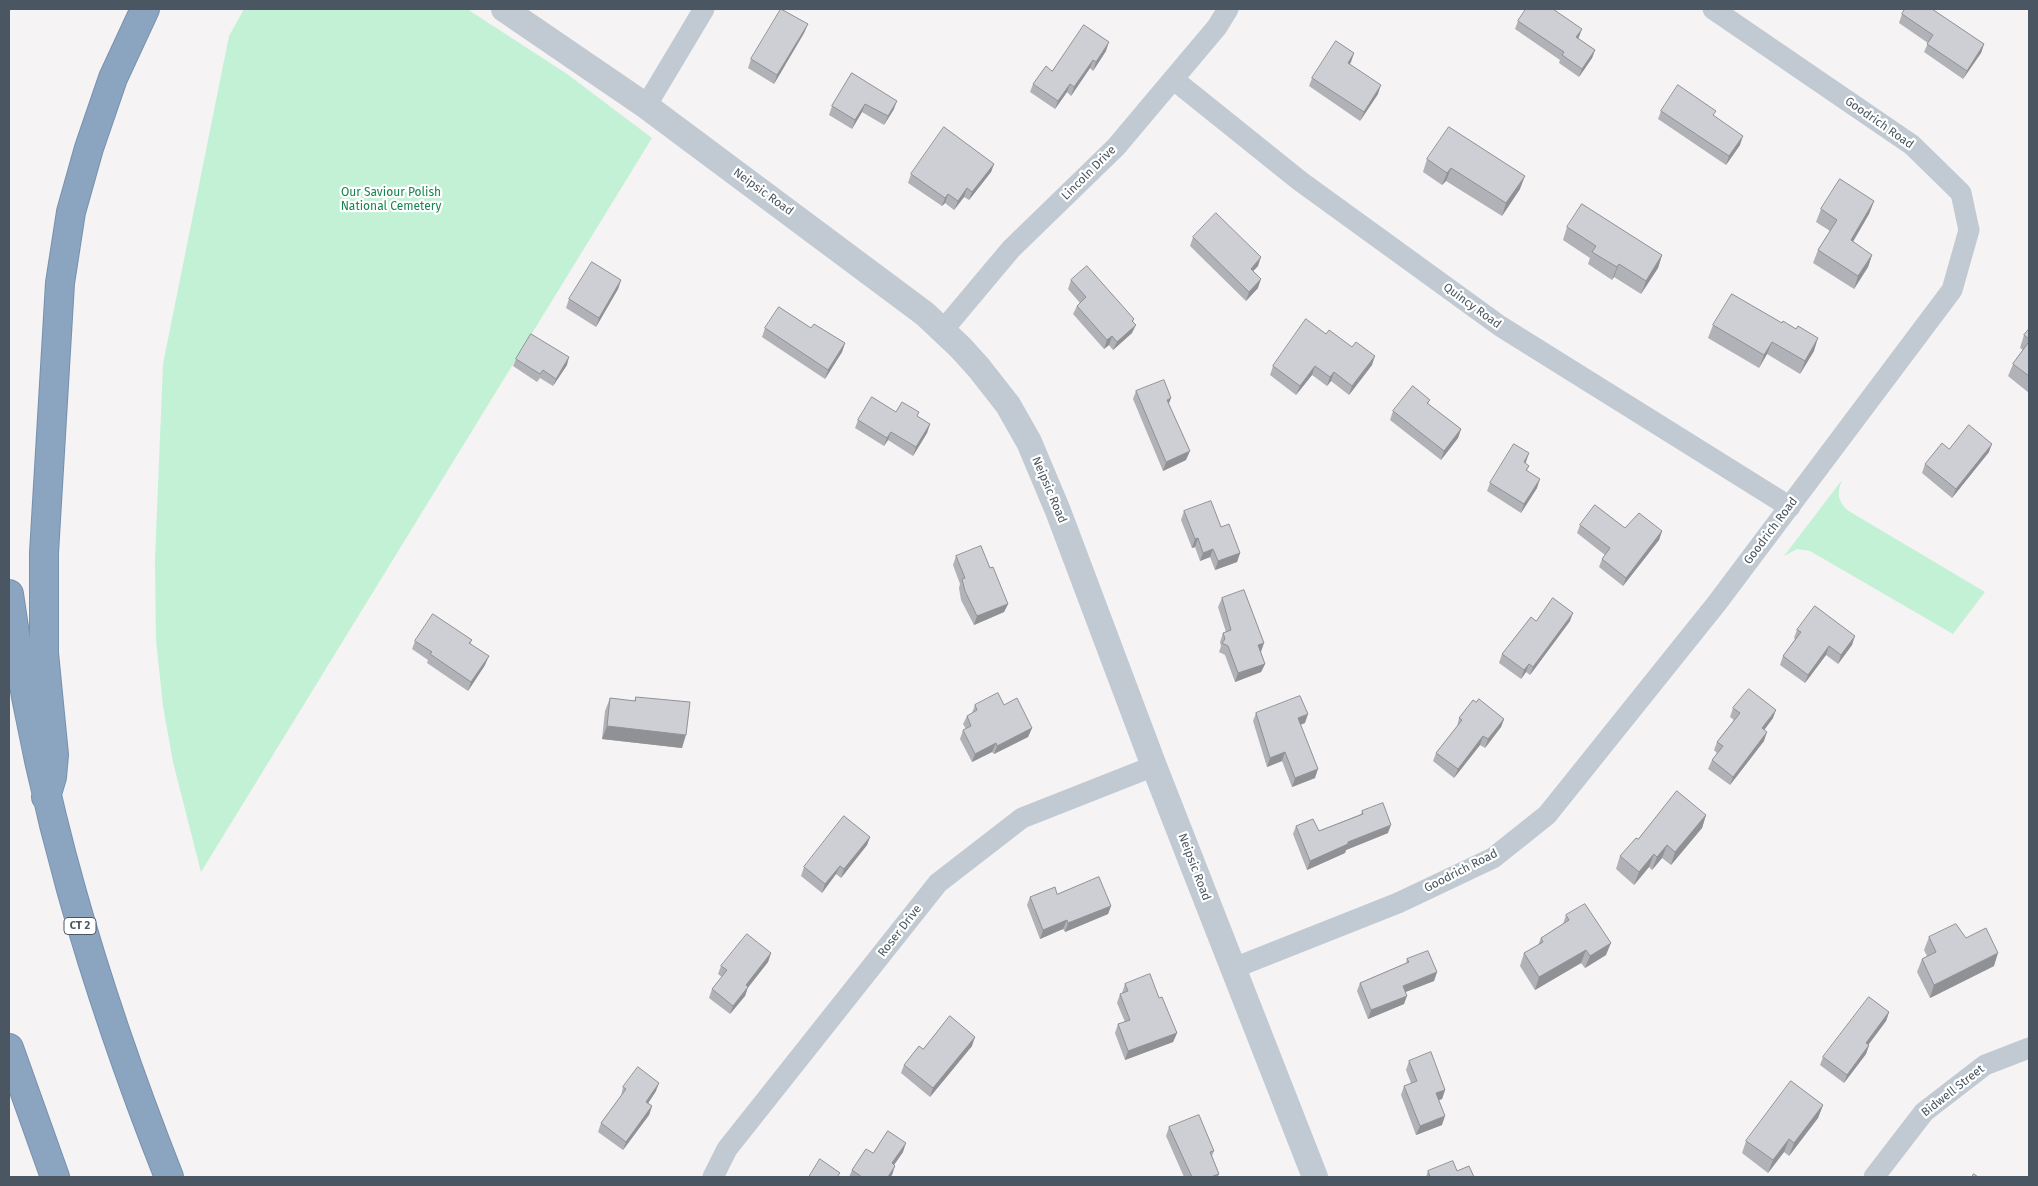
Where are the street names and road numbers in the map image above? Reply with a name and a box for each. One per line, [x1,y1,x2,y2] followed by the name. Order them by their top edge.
[1842,94,1916,152] street label: Goodrich Road
[1059,143,1119,203] street label: Lincoln Drive
[730,165,796,219] street label: Neipsic Road
[1440,280,1504,332] street label: Quincy Road
[1029,455,1069,525] street label: Neipsic Road
[1741,495,1801,567] street label: Goodrich Road
[1175,831,1213,903] street label: Neipsic Road
[1422,846,1500,896] street label: Goodrich Road
[875,902,925,960] street label: Roser Drive
[64,918,96,934] road number: CT 2
[1919,1062,1987,1120] street label: Bidwell Street

